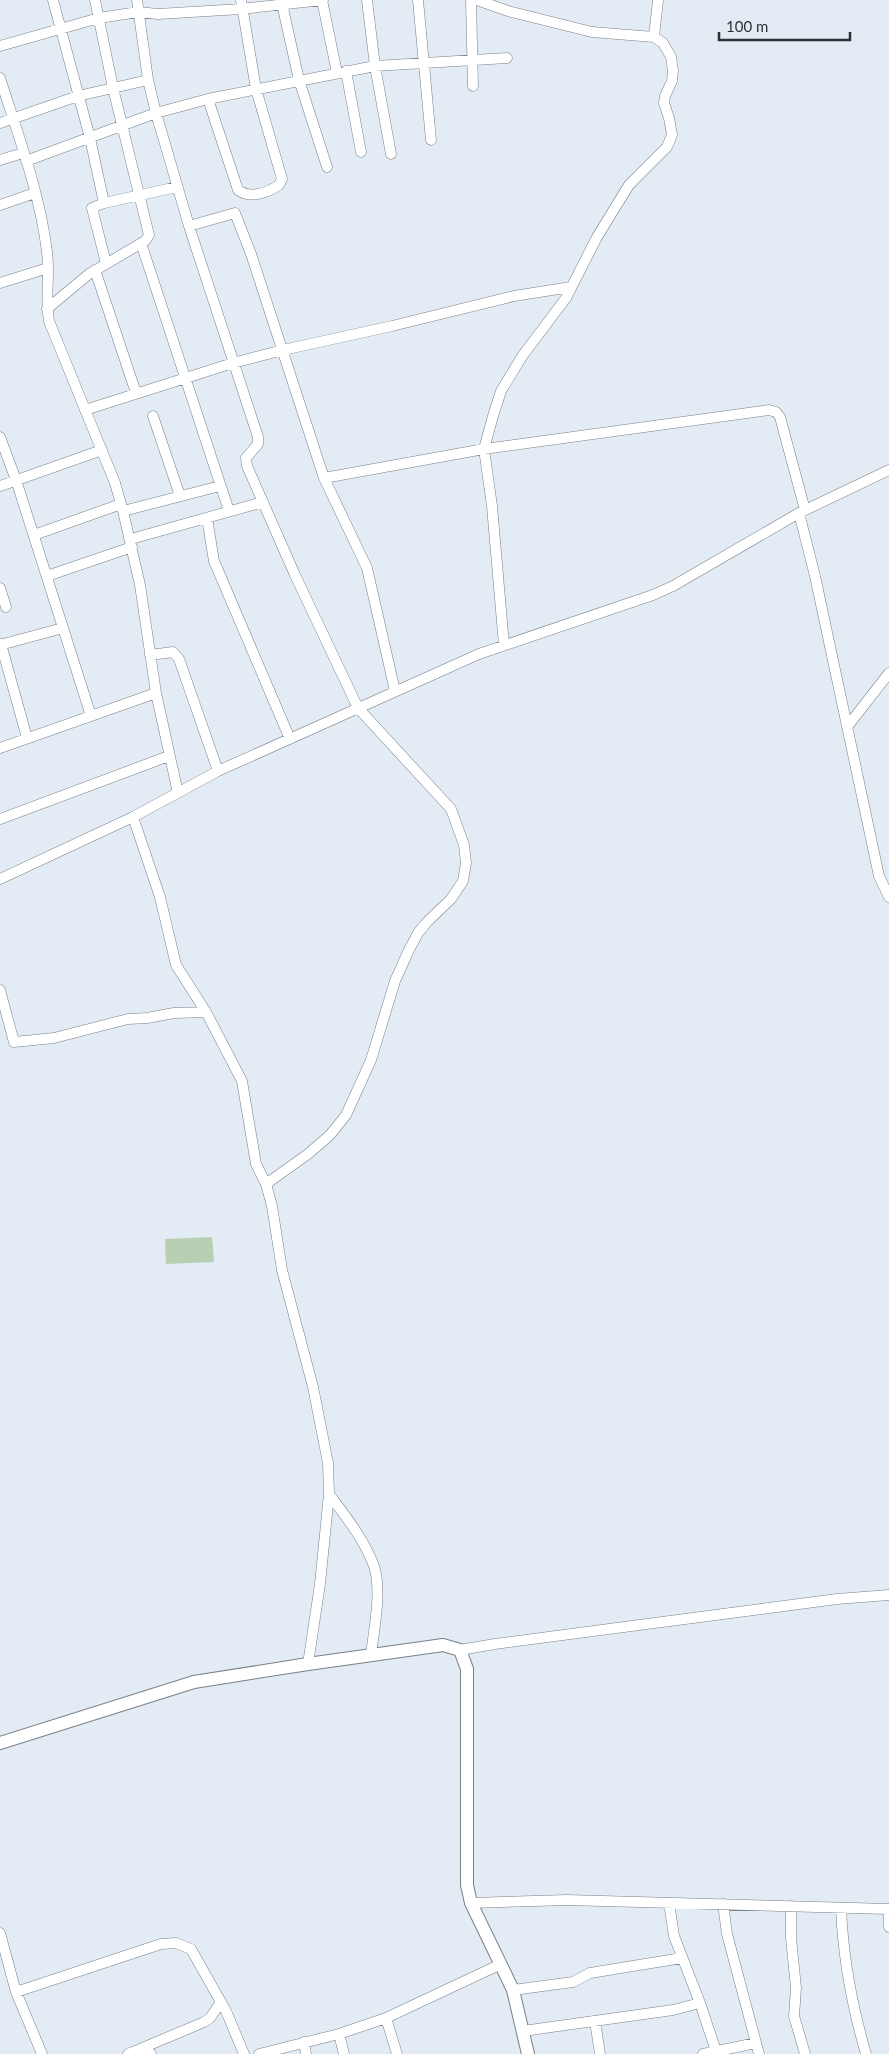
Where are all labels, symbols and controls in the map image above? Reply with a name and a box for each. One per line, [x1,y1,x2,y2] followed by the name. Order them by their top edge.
[719,10,850,42] scale bar
[726,17,768,35] text: 100 m

